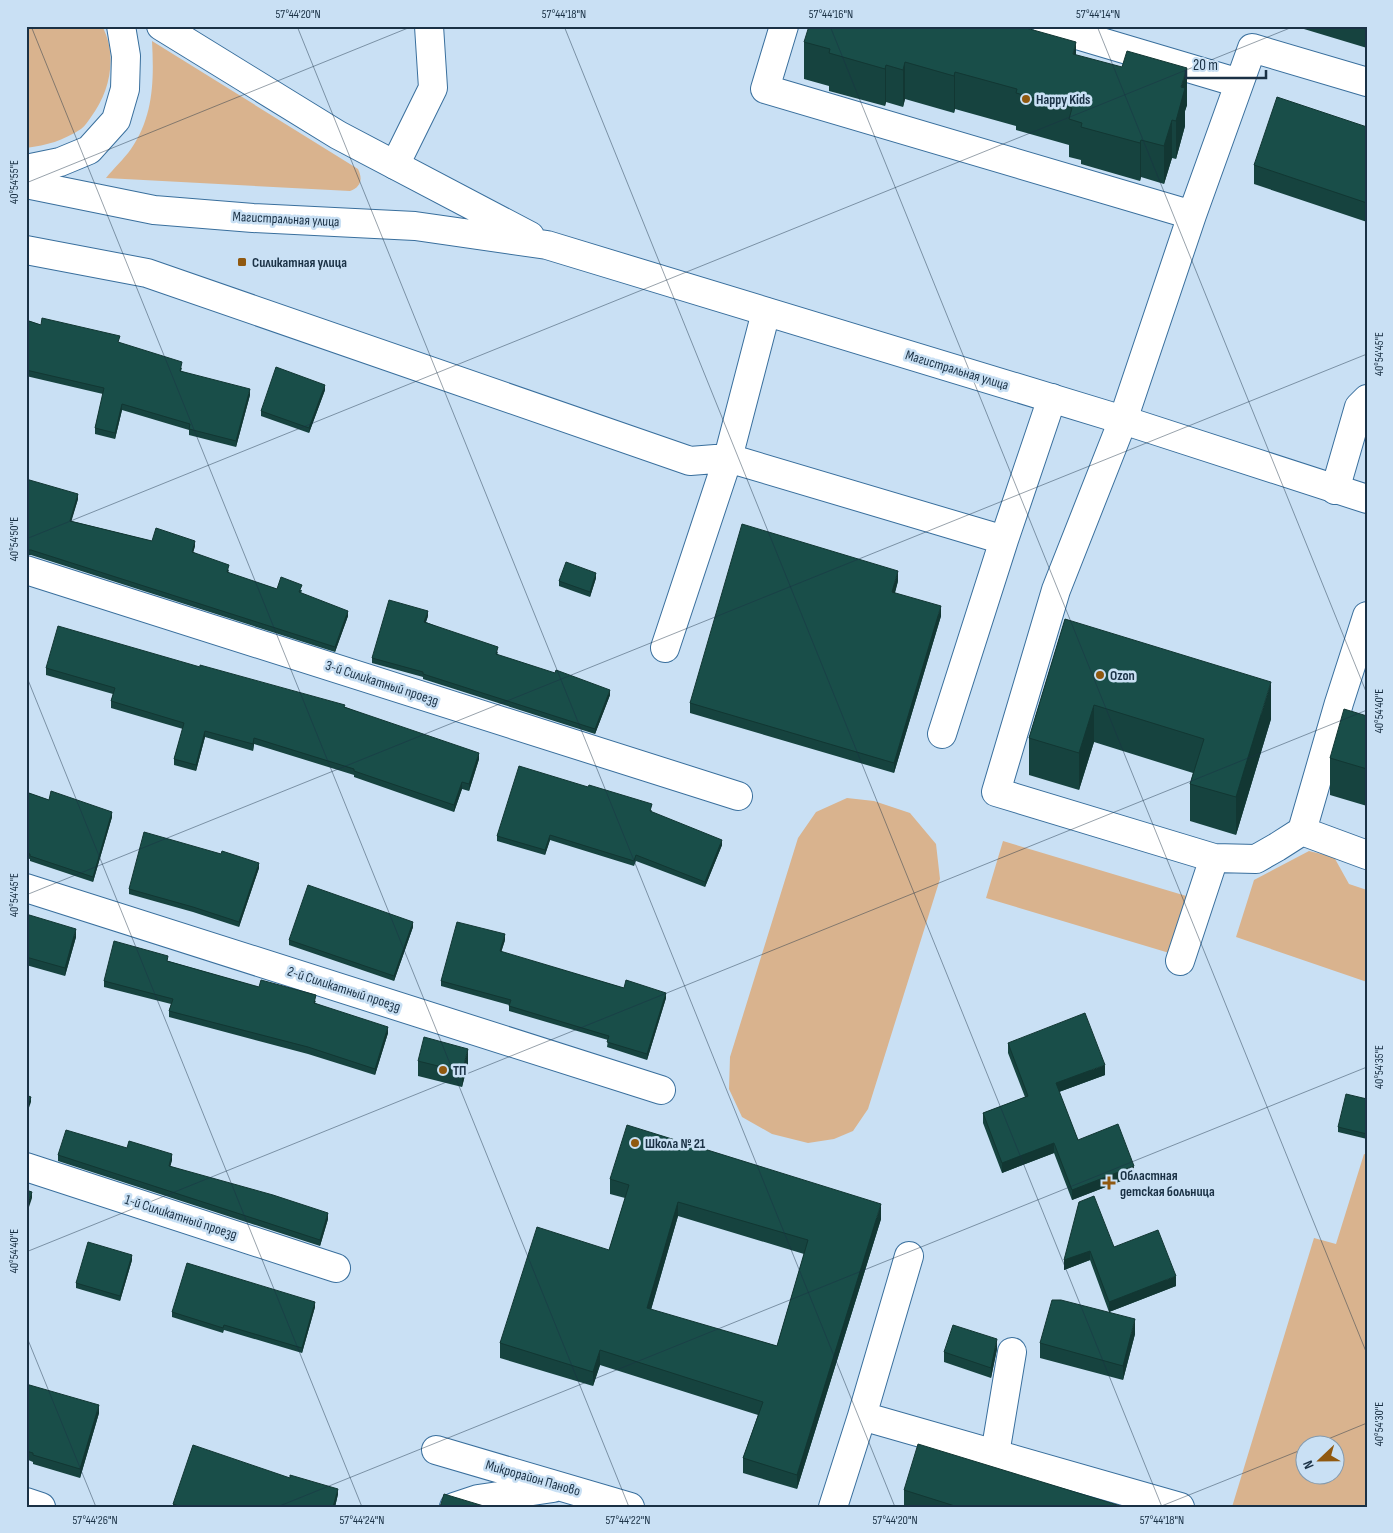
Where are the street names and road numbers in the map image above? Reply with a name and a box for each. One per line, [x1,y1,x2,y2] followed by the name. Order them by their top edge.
[232,208,340,230] street label: Магистральная улица
[903,346,1011,394] street label: Магистральная улица
[323,657,441,709] street label: 3-й Силикатный проезд
[285,963,403,1015] street label: 2-й Силикатный проезд
[123,1191,239,1243] street label: 1-й Силикатный проезд
[484,1456,583,1500] street label: Микрорайон Паново

